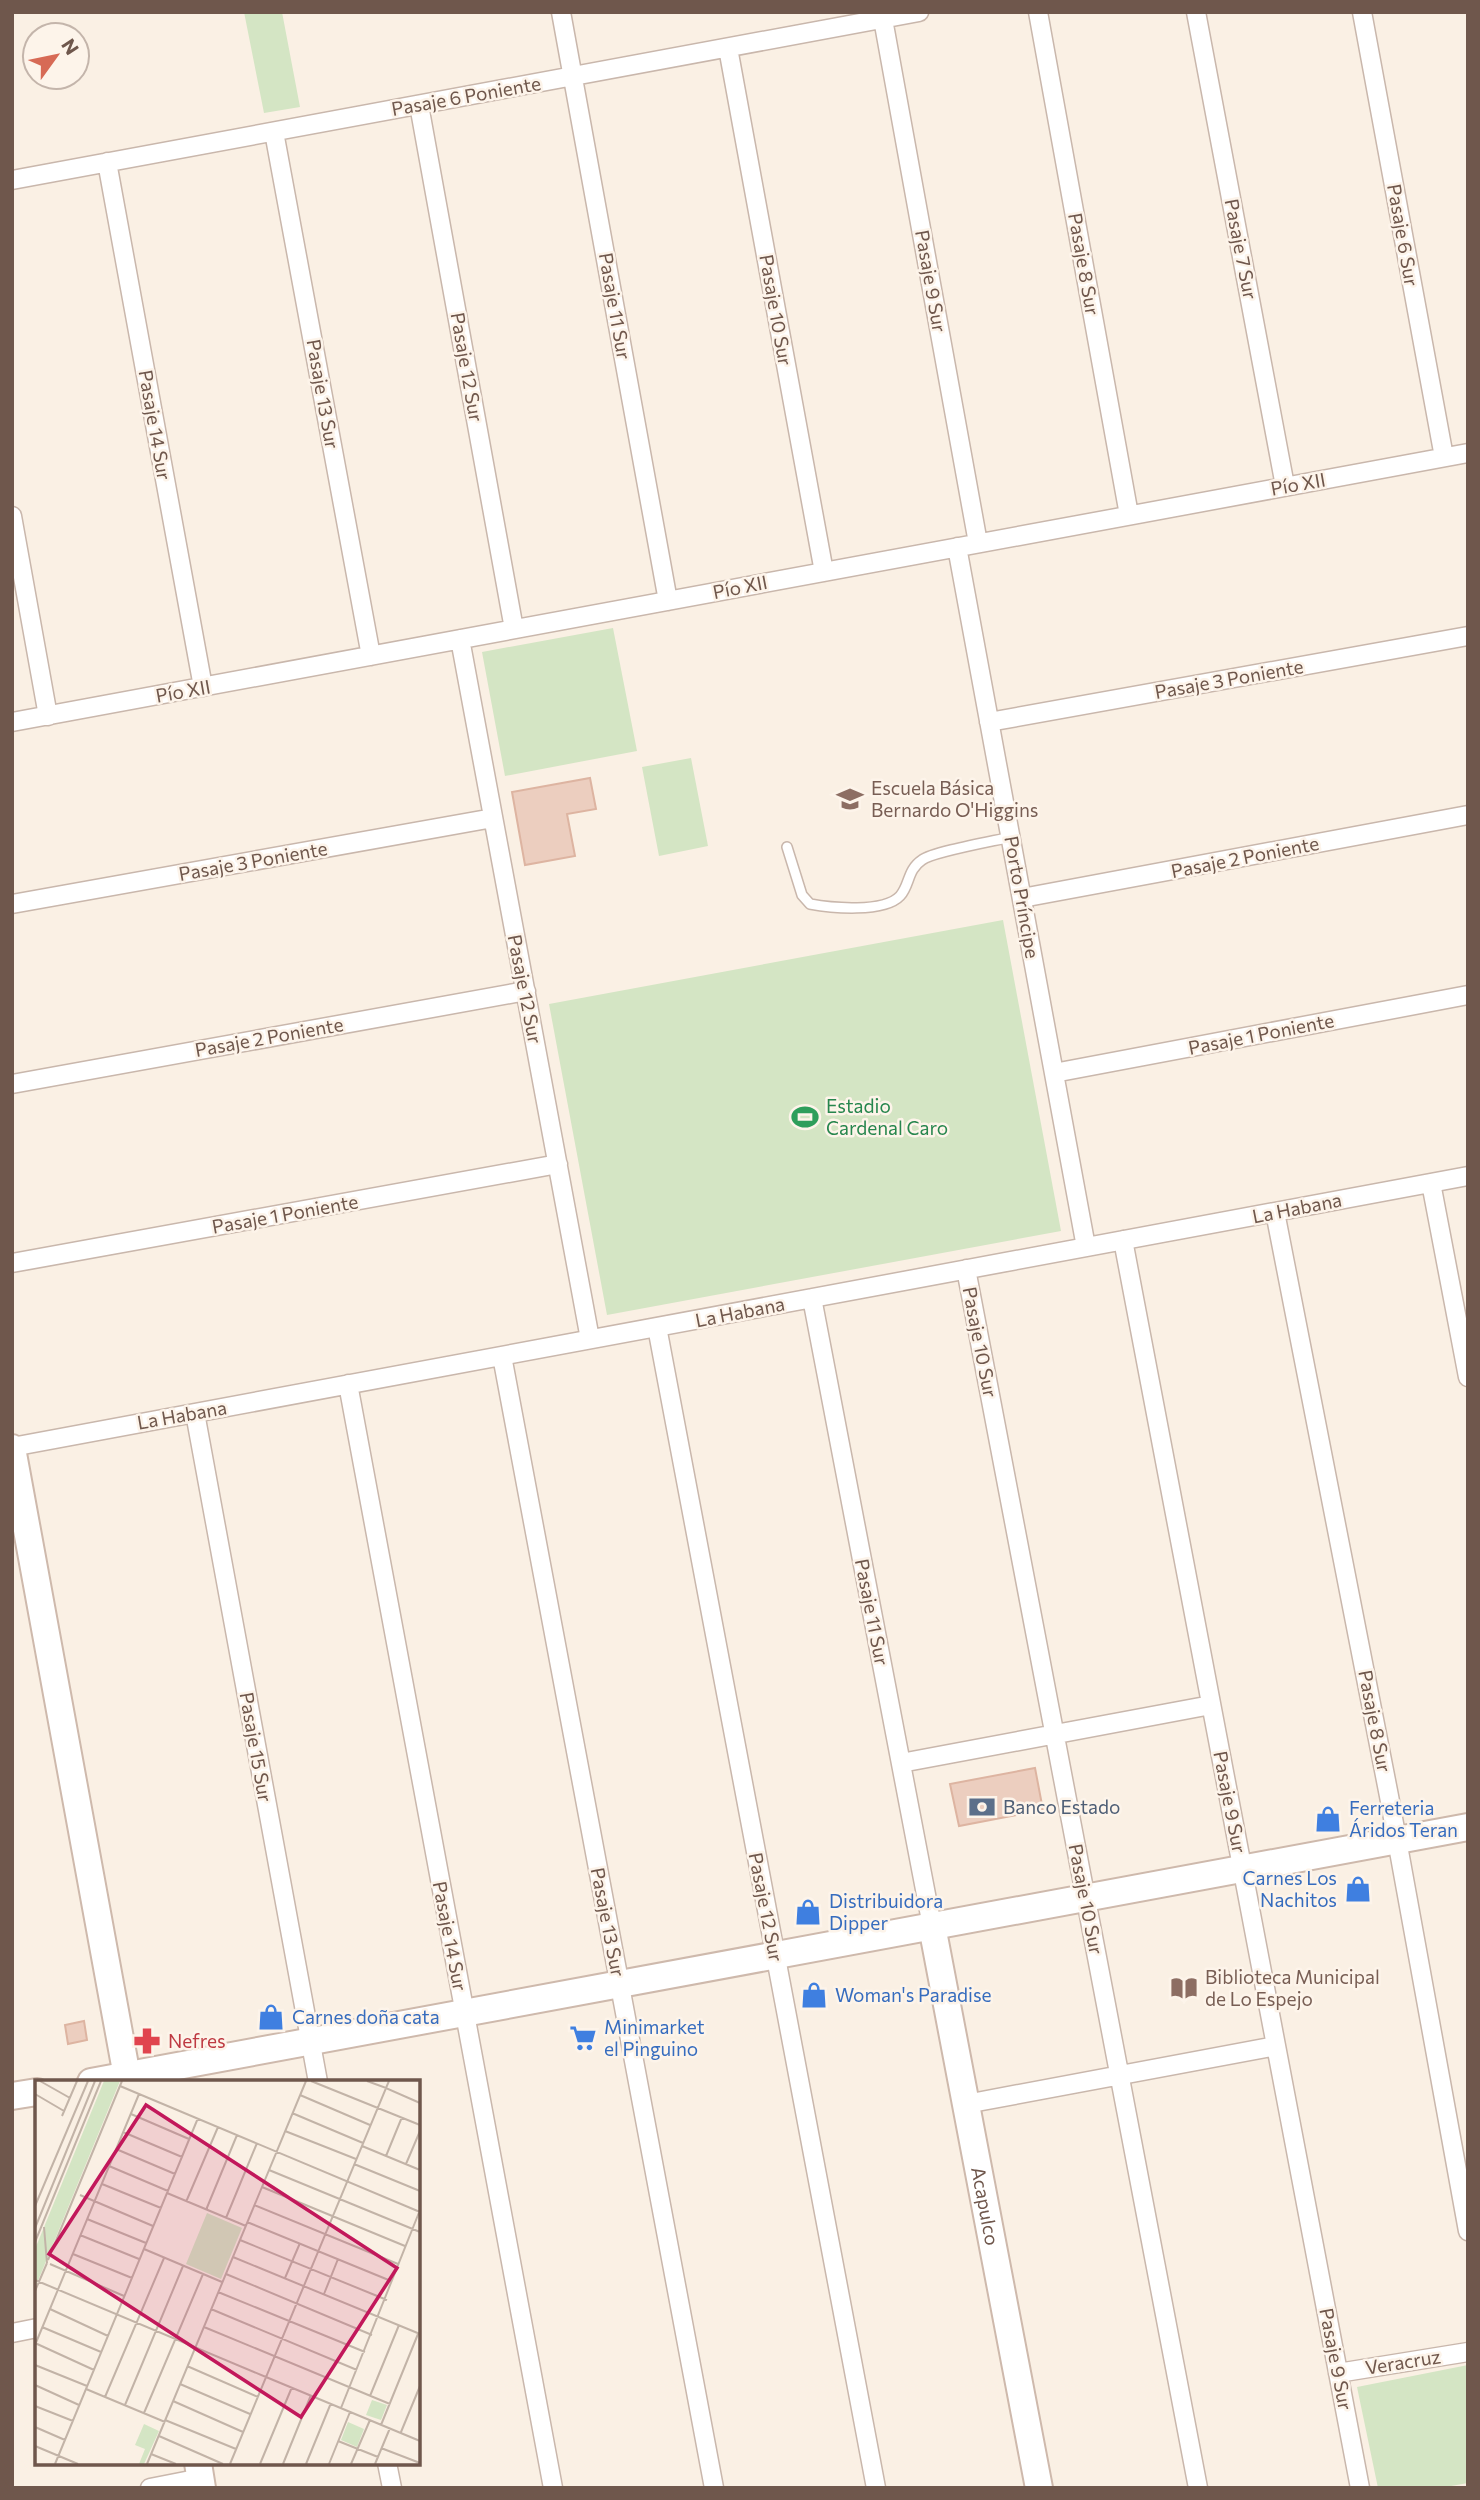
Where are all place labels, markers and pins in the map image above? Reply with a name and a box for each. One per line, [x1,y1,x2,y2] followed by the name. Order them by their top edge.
[871,776,1038,821] place label: Escuela Básica Bernardo O'Higgins
[835,784,865,814] school or university icon: Escuela Básica Bernardo O'Higgins
[826,1094,948,1139] place label: Estadio Cardenal Caro
[790,1102,820,1132] sports icon: Estadio Cardenal Caro
[967,1792,997,1822] bank icon: Banco Estado
[1003,1795,1120,1818] place label: Banco Estado
[1349,1796,1458,1841] place label: Ferreteria Áridos Teran
[1313,1804,1343,1834] shop icon: Ferreteria Áridos Teran
[1243,1866,1337,1911] place label: Carnes Los Nachitos
[1343,1874,1373,1904] shop icon: Carnes Los Nachitos
[829,1889,943,1934] place label: Distribuidora Dipper
[793,1897,823,1927] shop icon: Distribuidora Dipper
[1205,1965,1380,2010] place label: Biblioteca Municipal de Lo Espejo
[1169,1973,1199,2003] library icon: Biblioteca Municipal de Lo Espejo
[799,1980,829,2010] shop icon: Woman's Paradise
[835,1983,992,2006] place label: Woman's Paradise
[256,2002,286,2032] shop icon: Carnes doña cata
[292,2005,440,2028] place label: Carnes doña cata
[604,2015,705,2060] place label: Minimarket el Pinguino
[568,2023,598,2053] supermarket icon: Minimarket el Pinguino
[132,2026,162,2056] pharmacy icon: Nefres
[168,2029,226,2052] place label: Nefres

